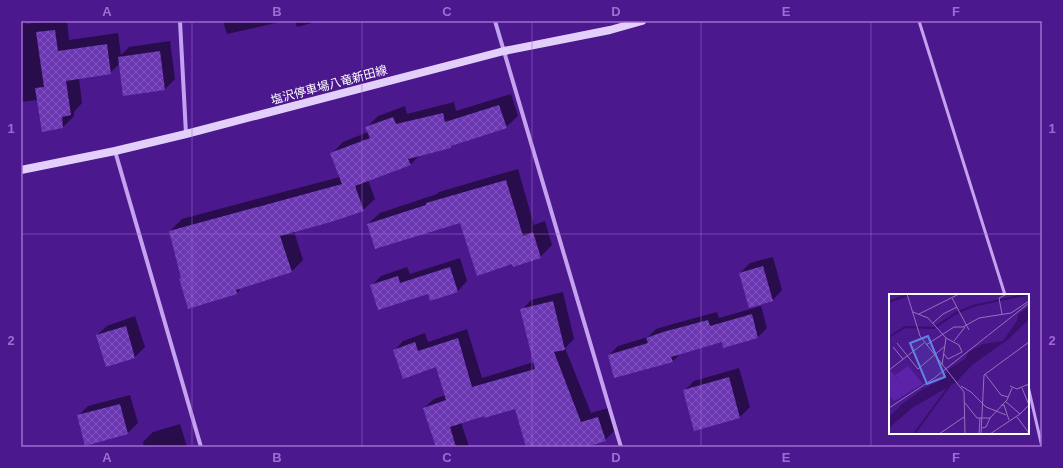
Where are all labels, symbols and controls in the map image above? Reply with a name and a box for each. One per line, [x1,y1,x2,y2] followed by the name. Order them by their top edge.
[102,4,112,19] text: A
[272,4,282,19] text: B
[442,4,452,19] text: C
[611,4,621,19] text: D
[782,4,791,19] text: E
[952,4,960,19] text: F
[269,63,389,107] street label: 塩沢停車場八竜新田線
[7,121,15,136] text: 1
[1048,121,1056,136] text: 1
[889,294,1029,434] inset map
[7,333,15,348] text: 2
[1048,333,1056,348] text: 2
[102,450,112,465] text: A
[272,450,282,465] text: B
[442,450,452,465] text: C
[611,450,621,465] text: D
[782,450,791,465] text: E
[952,450,960,465] text: F

